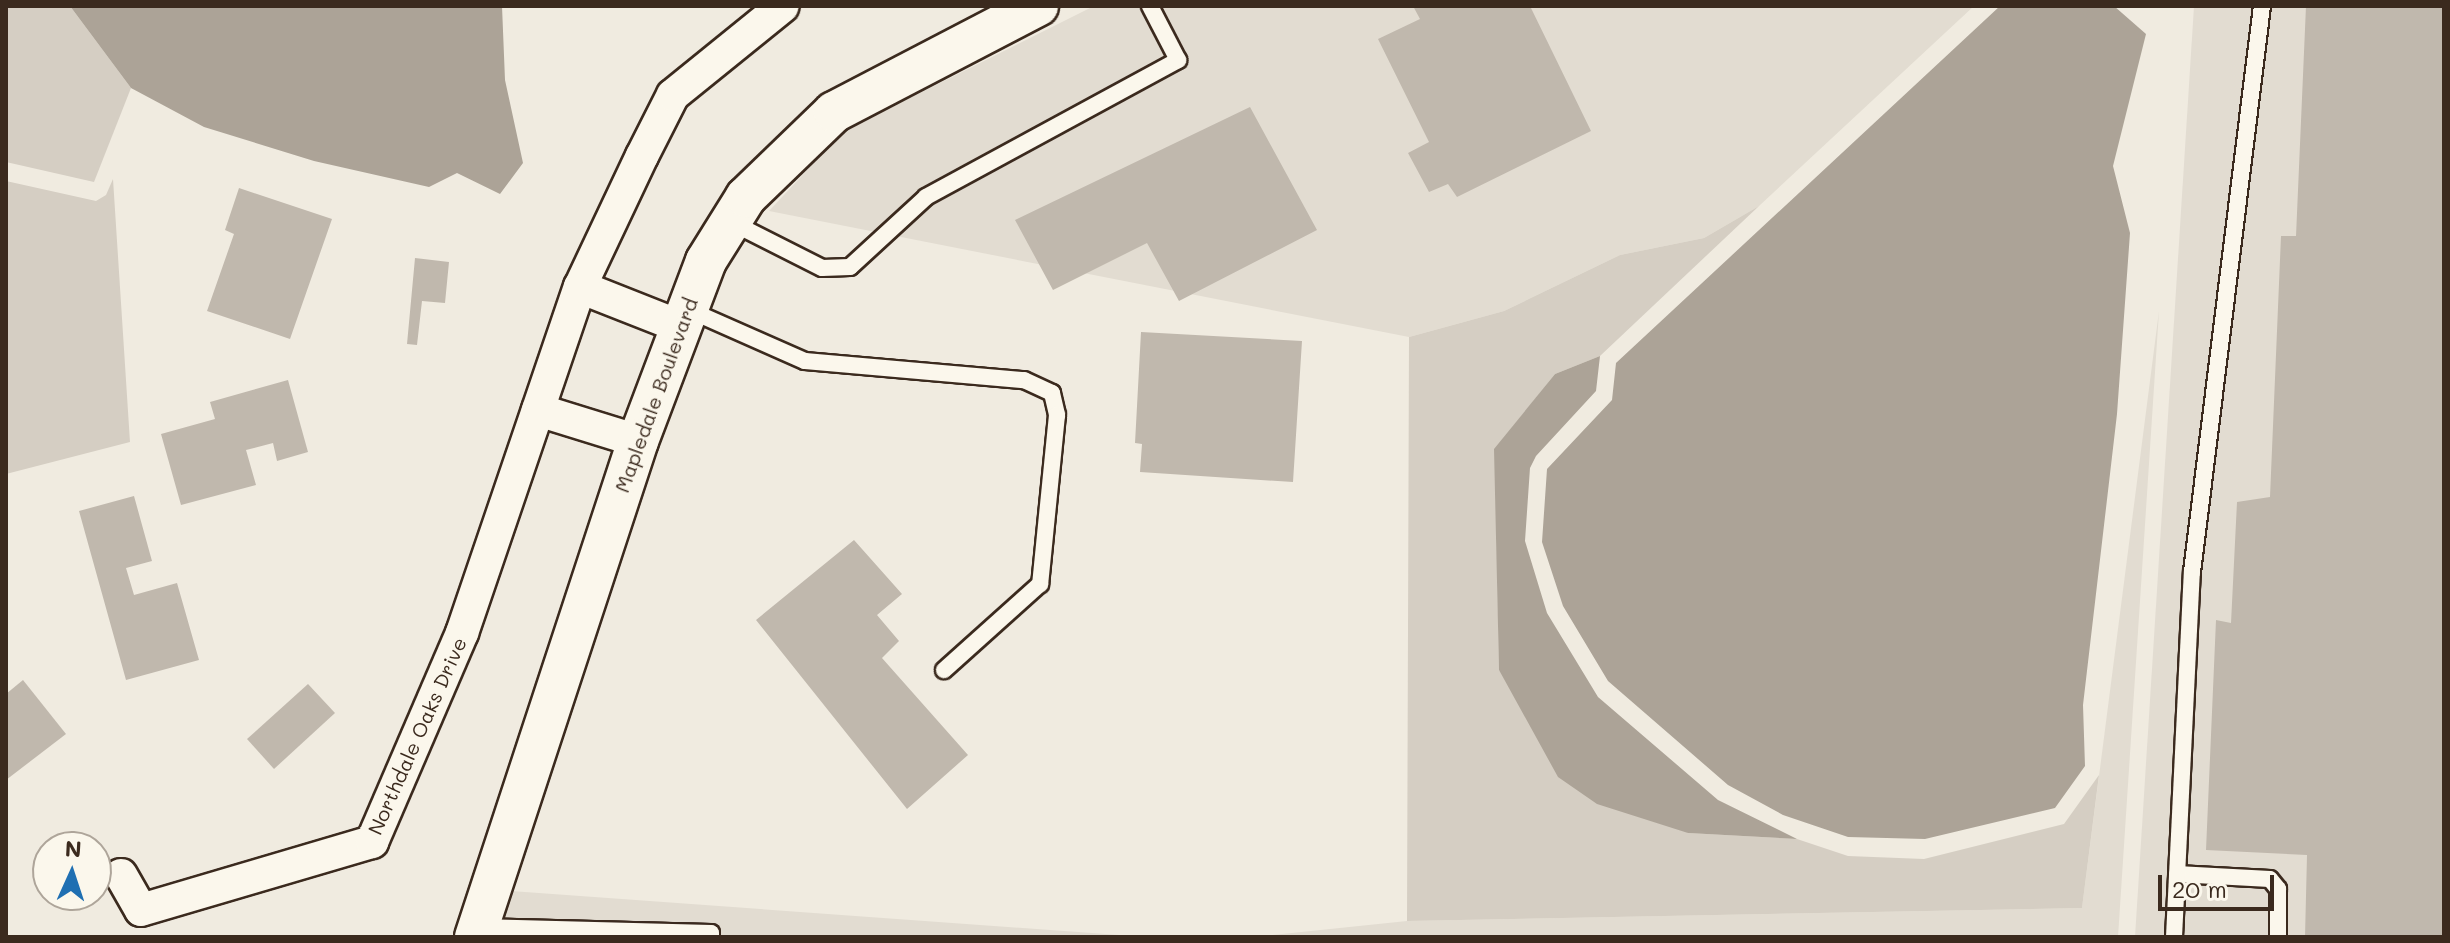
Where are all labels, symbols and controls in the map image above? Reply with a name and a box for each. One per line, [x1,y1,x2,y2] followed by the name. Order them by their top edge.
[610,294,702,496] street label: Mapledale Boulevard
[363,634,471,838] street label: Northdale Oaks Drive
[32,831,112,911] north arrow
[64,834,82,863] text: N
[2162,859,2278,909] scale bar
[2172,873,2227,904] text: 20 m

